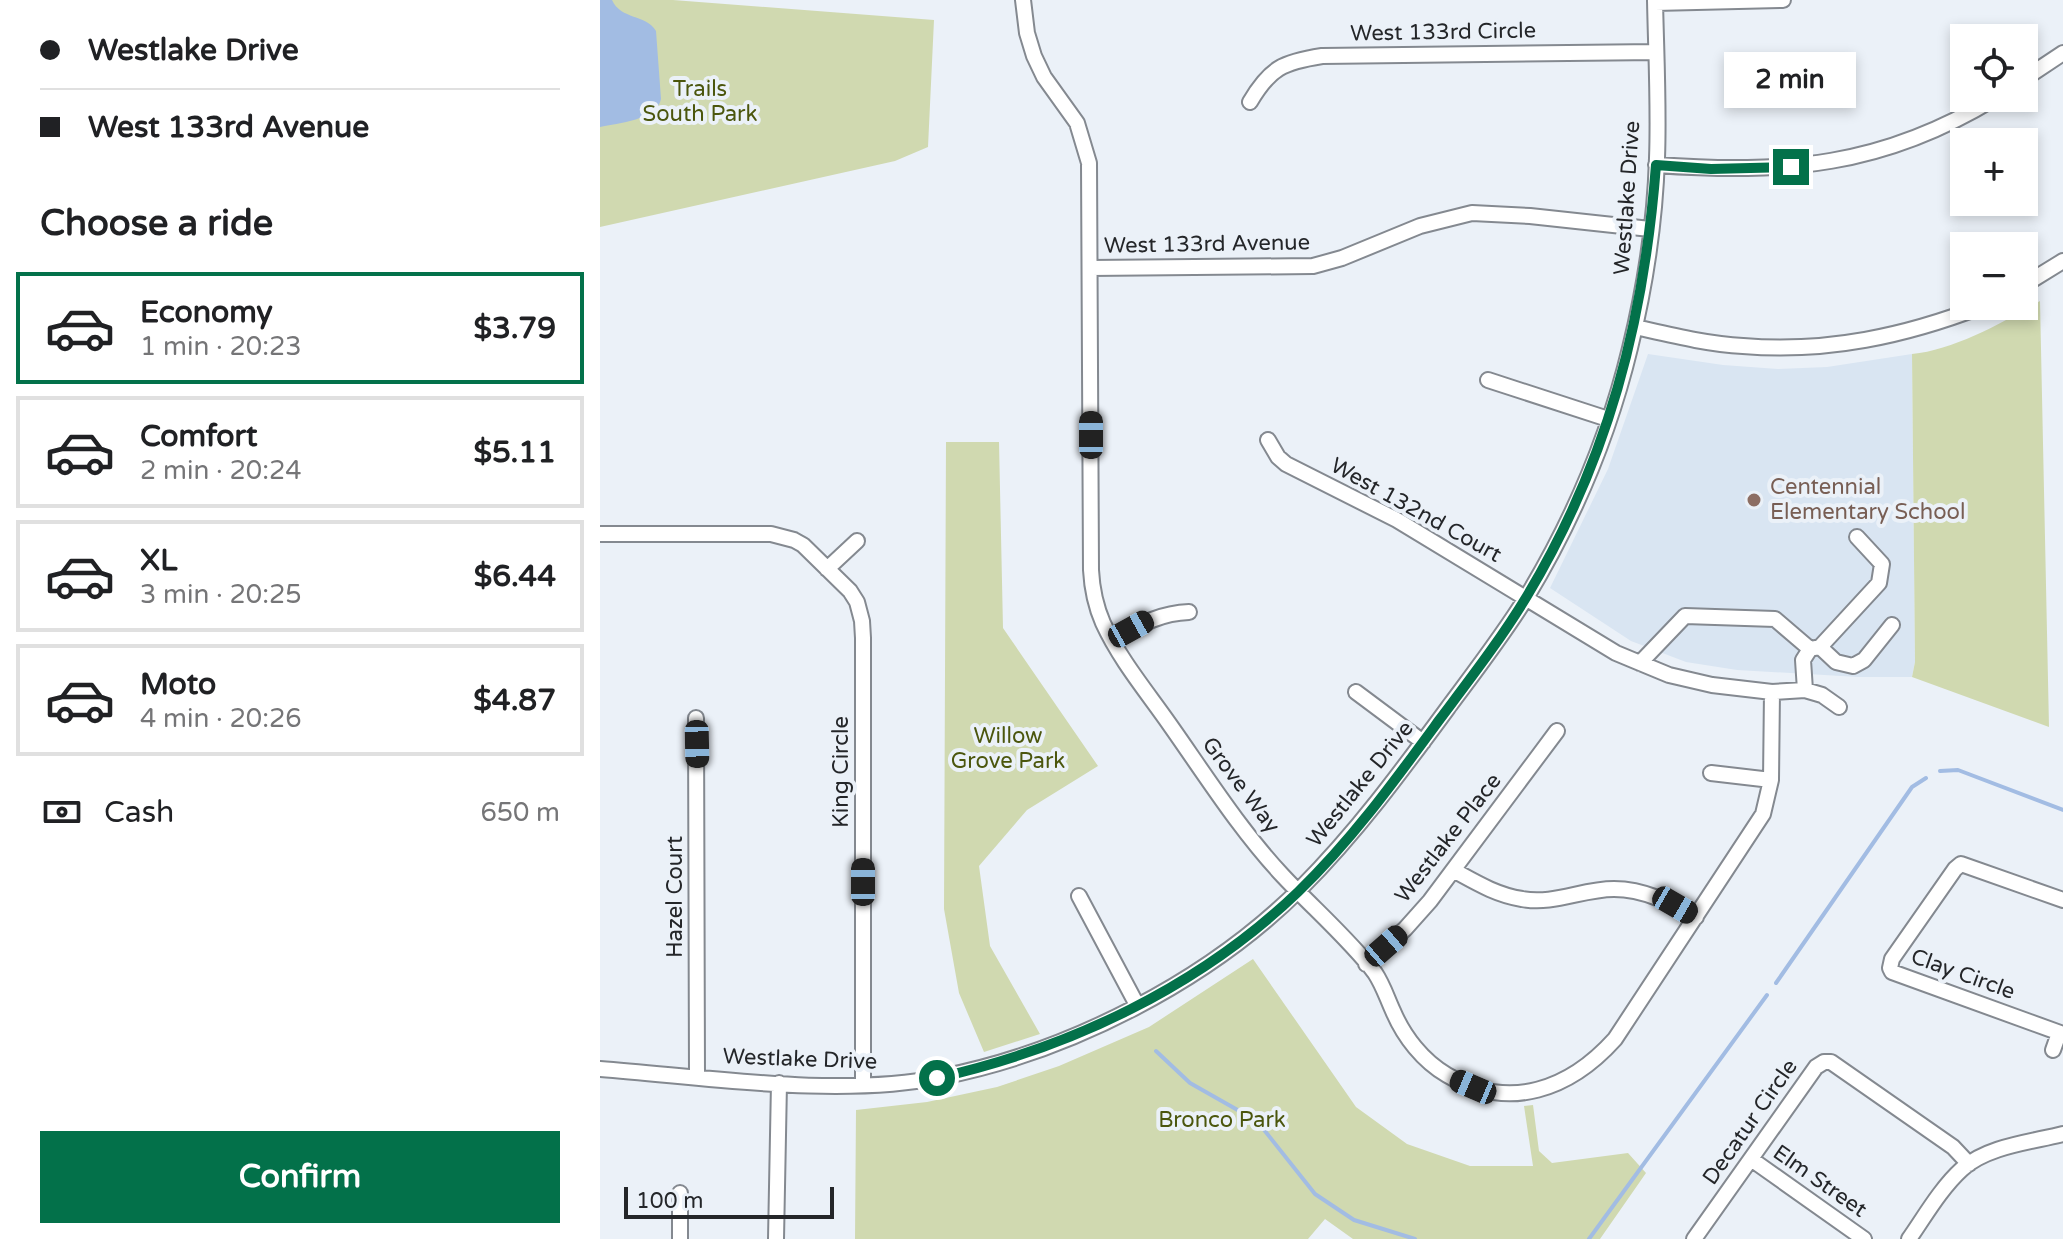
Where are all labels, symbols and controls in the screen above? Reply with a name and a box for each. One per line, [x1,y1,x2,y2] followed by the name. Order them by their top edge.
[1350,17,1536,47] street label: West 133rd Circle
[1950,24,2038,320] map controls
[1950,24,2038,112] button: locate
[88,32,299,69] text: Westlake Drive
[1725,51,1857,107] callout: 2 min
[1755,64,1825,95] text: 2 min
[643,76,757,127] park label: Trails South Park
[88,109,369,146] text: West 133rd Avenue
[1609,120,1645,276] street label: Westlake Drive
[1950,128,2038,216] button: +
[1773,149,1809,185] route end
[40,202,273,245] text: Choose a ride
[1104,229,1310,259] street label: West 133rd Avenue
[1950,232,2038,320] button: −
[44,292,116,364] icon: car
[140,294,273,331] text: Economy
[474,310,556,347] text: $3.79
[140,331,302,362] text: 1 min · 20:23
[1079,411,1103,459] car
[44,416,116,488] icon: car
[140,418,258,455] text: Comfort
[474,434,556,471] text: $5.11
[1326,452,1506,568] street label: West 132nd Court
[140,455,302,486] text: 2 min · 20:24
[1770,474,1965,525] place label: Centennial Elementary School
[1745,491,1763,509] marker: Centennial Elementary School
[44,540,116,612] icon: car
[140,542,177,579] text: XL
[474,558,556,595] text: $6.44
[140,579,302,610] text: 3 min · 20:25
[1104,607,1158,651] car
[44,664,116,736] icon: car
[140,666,216,703] text: Moto
[473,682,556,719] text: $4.87
[140,703,302,734] text: 4 min · 20:26
[828,716,854,828] street label: King Circle
[1301,716,1419,852] street label: Westlake Drive
[685,720,709,768] car
[951,723,1065,774] park label: Willow Grove Park
[1197,732,1285,838] street label: Grove Way
[1389,768,1507,908] street label: Westlake Place
[40,790,84,834] icon: cash
[104,794,174,831] text: Cash
[480,797,560,828] text: 650 m
[662,836,688,958] street label: Hazel Court
[851,858,875,906] car
[1648,883,1702,927] car
[1360,921,1412,971] car
[1907,943,2019,1005] street label: Clay Circle
[722,1043,878,1075] street label: Westlake Drive
[1697,1054,1803,1190] street label: Decatur Circle
[919,1060,955,1096] route start
[1446,1067,1500,1107] car
[1158,1107,1286,1133] park label: Bronco Park
[40,1131,560,1223] button: Confirm
[1768,1139,1872,1223] street label: Elm Street
[624,1183,834,1219] scale bar
[636,1188,703,1214] text: 100 m

